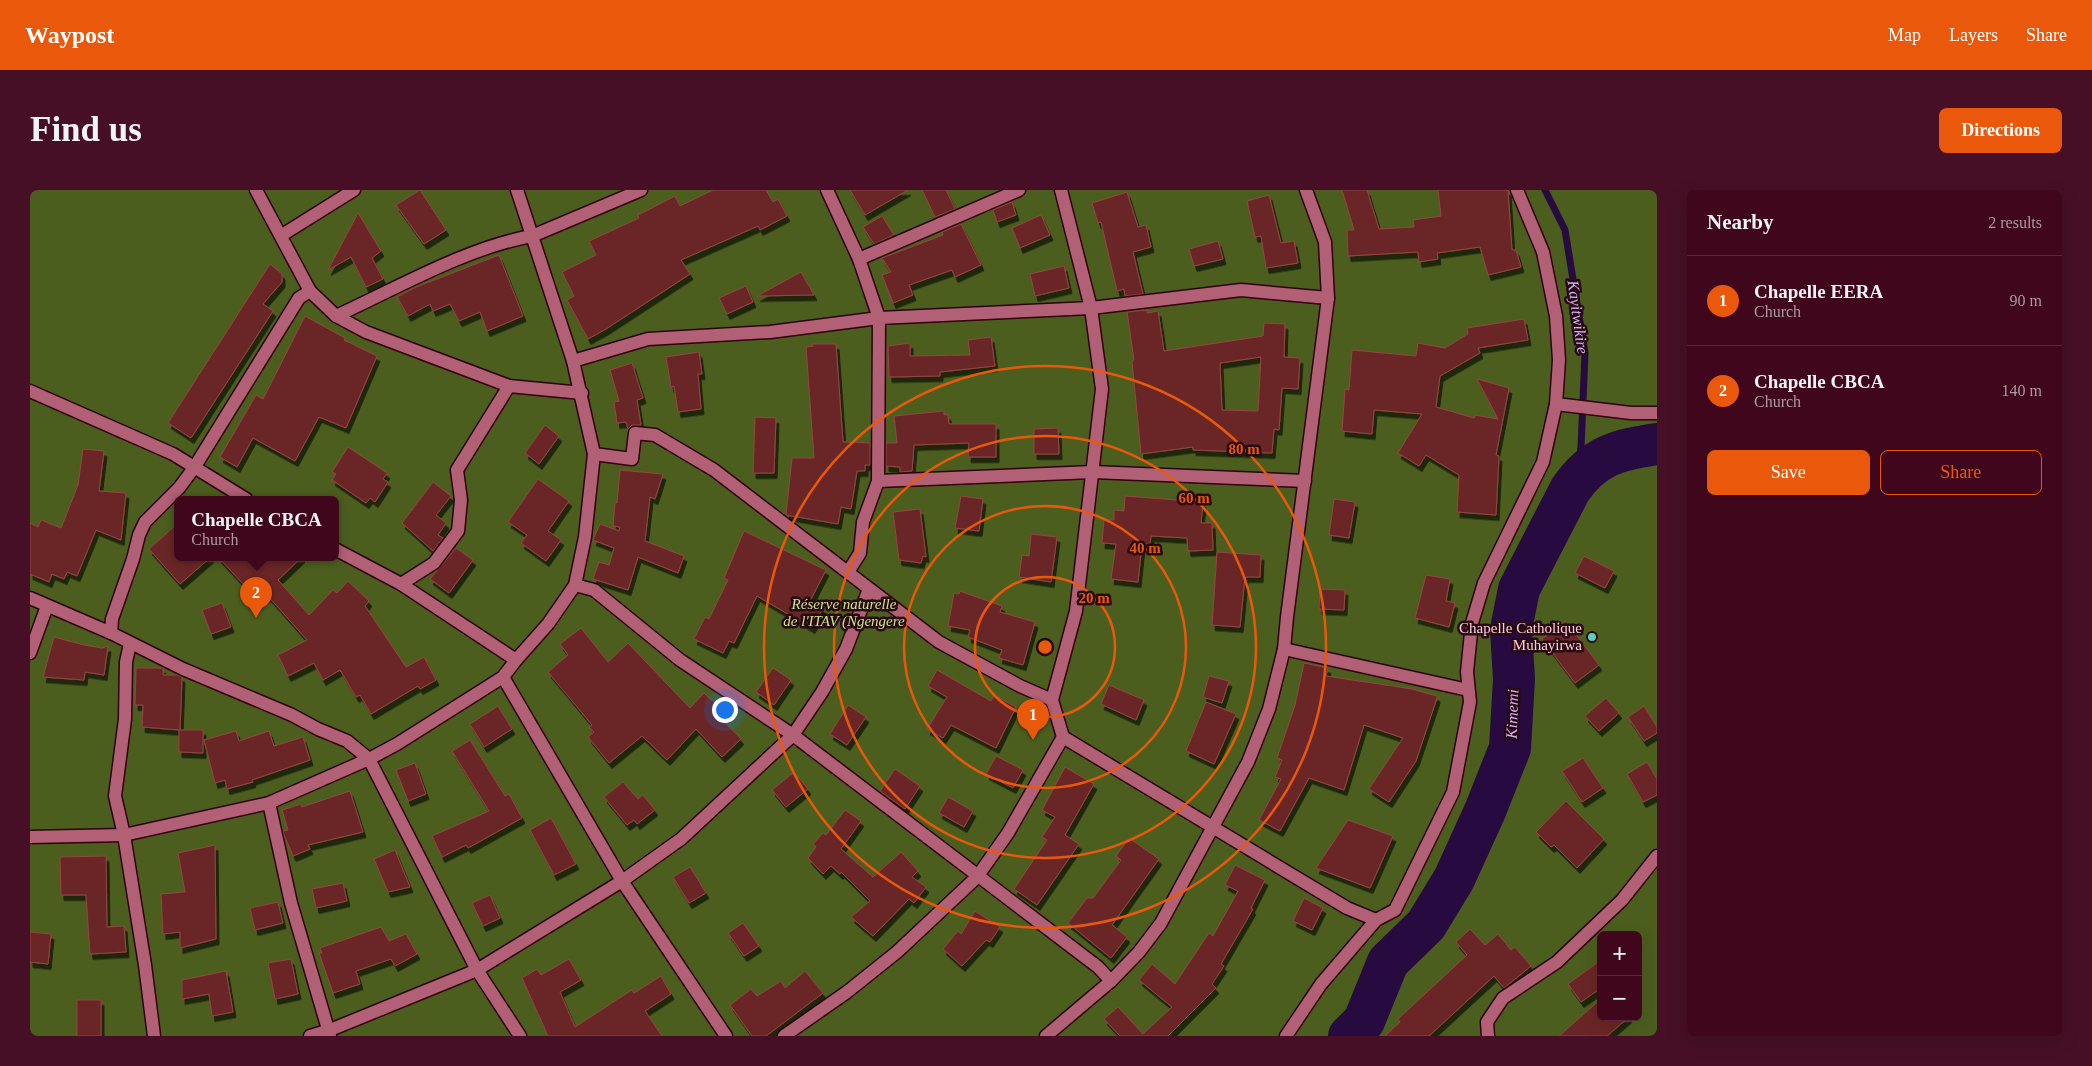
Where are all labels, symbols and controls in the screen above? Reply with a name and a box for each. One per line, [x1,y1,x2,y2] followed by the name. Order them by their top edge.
[25,22,114,48] text: Waypost
[1888,25,1921,45] text: Map
[1949,25,1998,45] text: Layers
[2026,25,2067,45] text: Share
[1939,108,2062,153] button: Directions
[30,110,142,149] text: Find us
[1707,210,1774,234] text: Nearby
[1988,214,2042,231] text: 2 results
[1563,278,1592,355] water label: Kayitwikire
[1754,281,1883,302] text: Chapelle EERA
[1719,292,1727,309] text: 1
[2010,292,2042,309] text: 90 m
[1754,303,1801,320] text: Church
[1754,371,1884,392] text: Chapelle CBCA
[1719,382,1727,399] text: 2
[2002,382,2042,399] text: 140 m
[1754,393,1801,410] text: Church
[1228,441,1260,457] text: 80 m
[1707,450,1870,495] button: Save
[1880,450,2042,495] button: Share
[1178,490,1210,506] text: 60 m
[174,496,339,561] popup
[191,509,322,530] text: Chapelle CBCA
[191,531,238,548] text: Church
[1129,540,1161,556] text: 40 m
[240,577,272,618] pin: 2
[1078,590,1110,606] text: 20 m
[783,596,905,630] park label: Réserve naturelle de l'ITAV (Ngengere
[1459,620,1582,653] place label: Chapelle Catholique Muhayirwa
[1586,631,1598,643] marker: Chapelle Catholique Muhayirwa
[1036,638,1054,656] centre of rings
[1503,689,1521,740] water label: Kimemi
[712,697,738,723] your location
[1017,699,1049,740] pin: 1
[1597,931,1642,1021] map controls
[1597,931,1642,976] button: +
[1597,976,1642,1021] button: −

